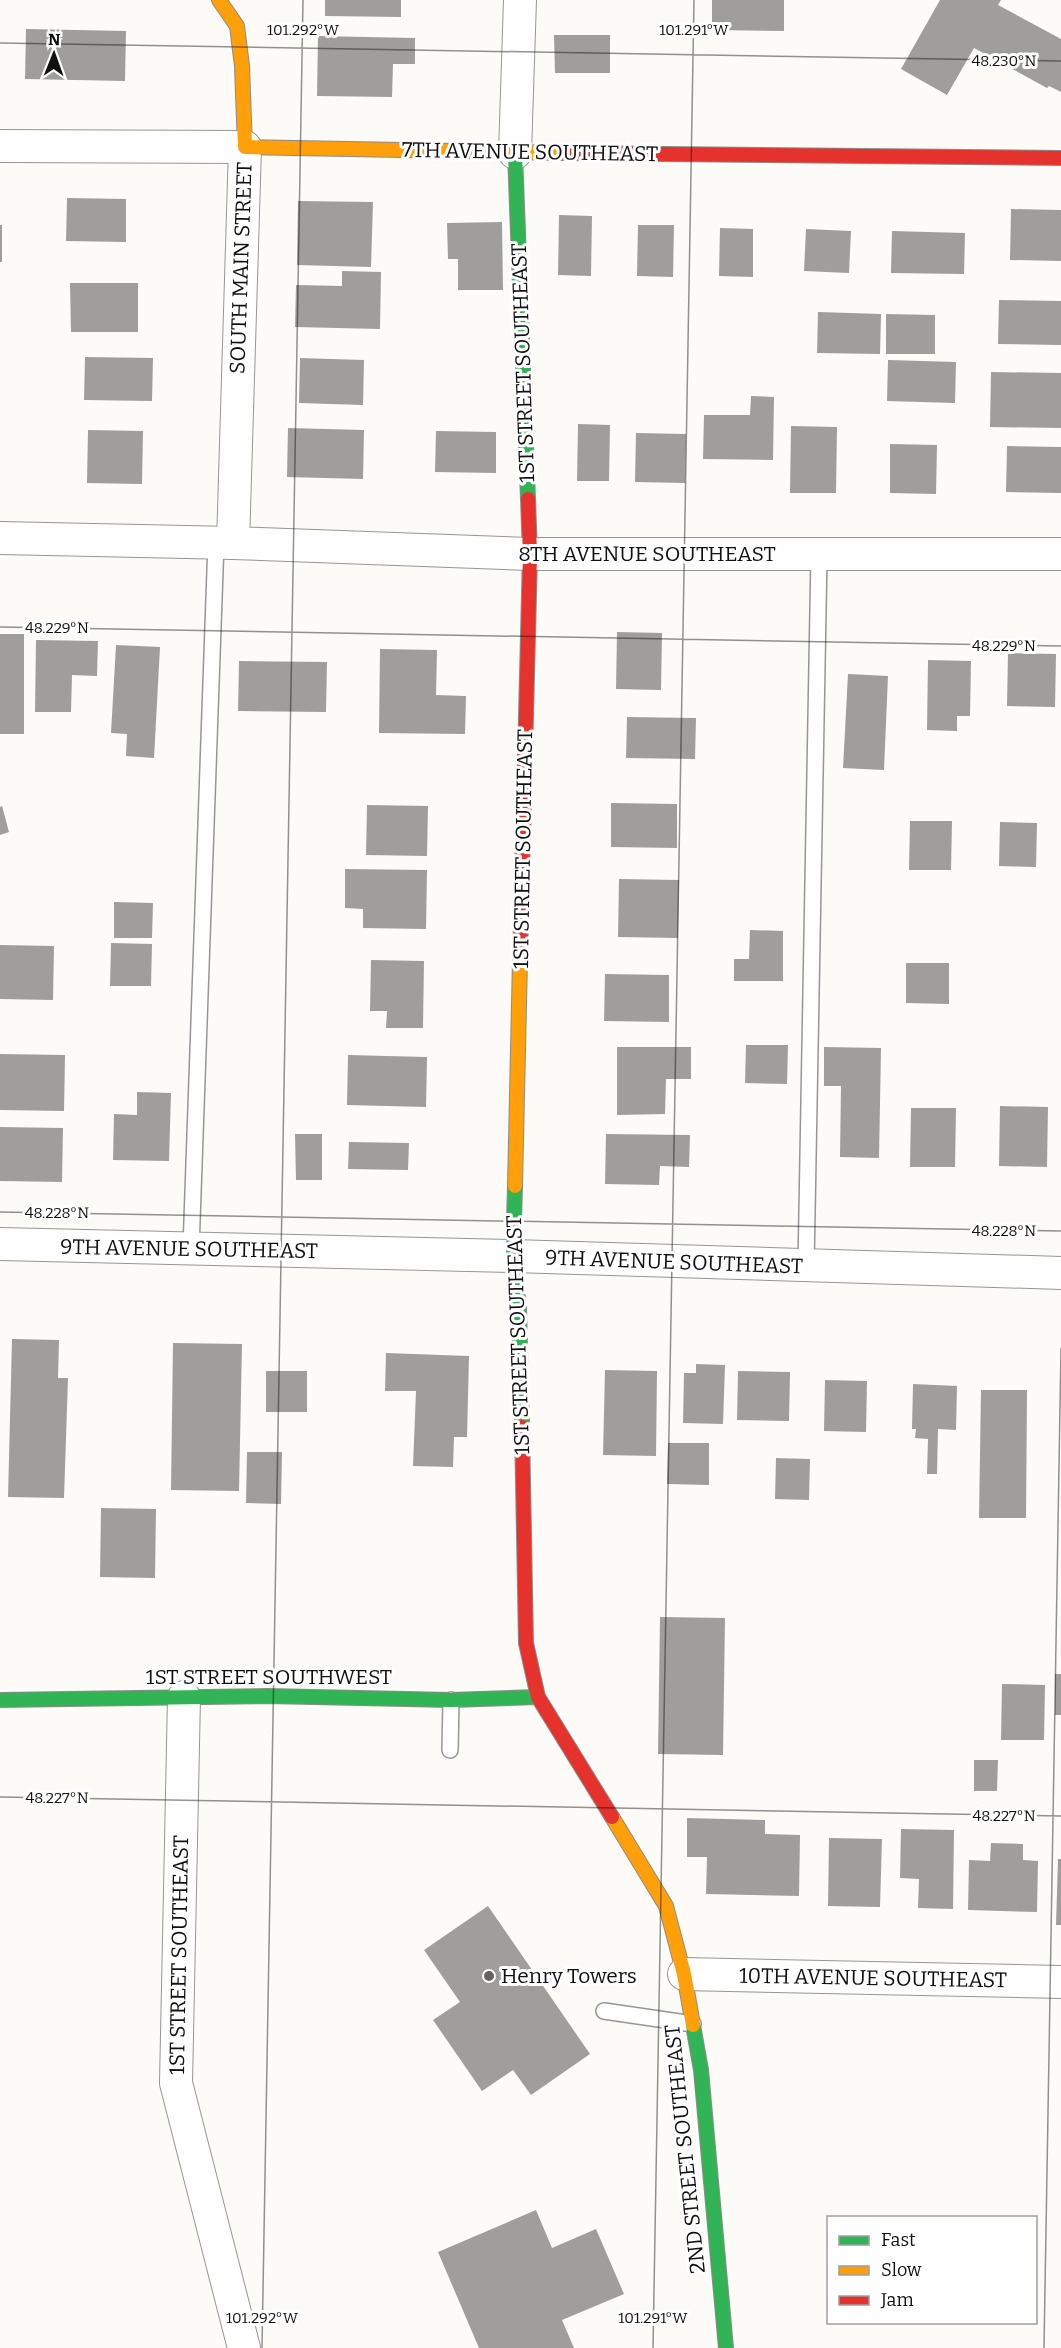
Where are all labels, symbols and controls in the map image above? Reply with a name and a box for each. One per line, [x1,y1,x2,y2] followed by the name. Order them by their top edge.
[267,21,340,39] text: 101.292°W
[659,21,729,39] text: 101.291°W
[24,24,84,84] north arrow
[48,30,61,49] text: N
[972,52,1037,70] text: 48.230°N
[402,137,658,167] street label: 7TH AVENUE SOUTHEAST
[224,162,258,374] street label: SOUTH MAIN STREET
[506,243,540,483] street label: 1ST STREET SOUTHEAST
[518,541,776,567] street label: 8TH AVENUE SOUTHEAST
[25,619,89,637] text: 48.229°N
[972,637,1036,655] text: 48.229°N
[508,729,538,969] street label: 1ST STREET SOUTHEAST
[25,1204,89,1222] text: 48.228°N
[501,1215,535,1455] street label: 1ST STREET SOUTHEAST
[972,1222,1036,1240] text: 48.228°N
[60,1234,318,1264] street label: 9TH AVENUE SOUTHEAST
[545,1245,803,1279] street label: 9TH AVENUE SOUTHEAST
[146,1664,392,1690] street label: 1ST STREET SOUTHWEST
[25,1789,89,1807] text: 48.227°N
[972,1807,1036,1825] text: 48.227°N
[164,1835,194,2075] street label: 1ST STREET SOUTHEAST
[501,1963,637,1989] place label: Henry Towers
[739,1963,1007,1993] street label: 10TH AVENUE SOUTHEAST
[482,1969,496,1983] marker: Henry Towers
[659,2023,711,2275] street label: 2ND STREET SOUTHEAST
[827,2216,1037,2324] legend
[881,2229,916,2251] text: Fast
[881,2259,922,2281] text: Slow
[880,2289,914,2311] text: Jam
[226,2309,299,2327] text: 101.292°W
[618,2309,688,2327] text: 101.291°W

